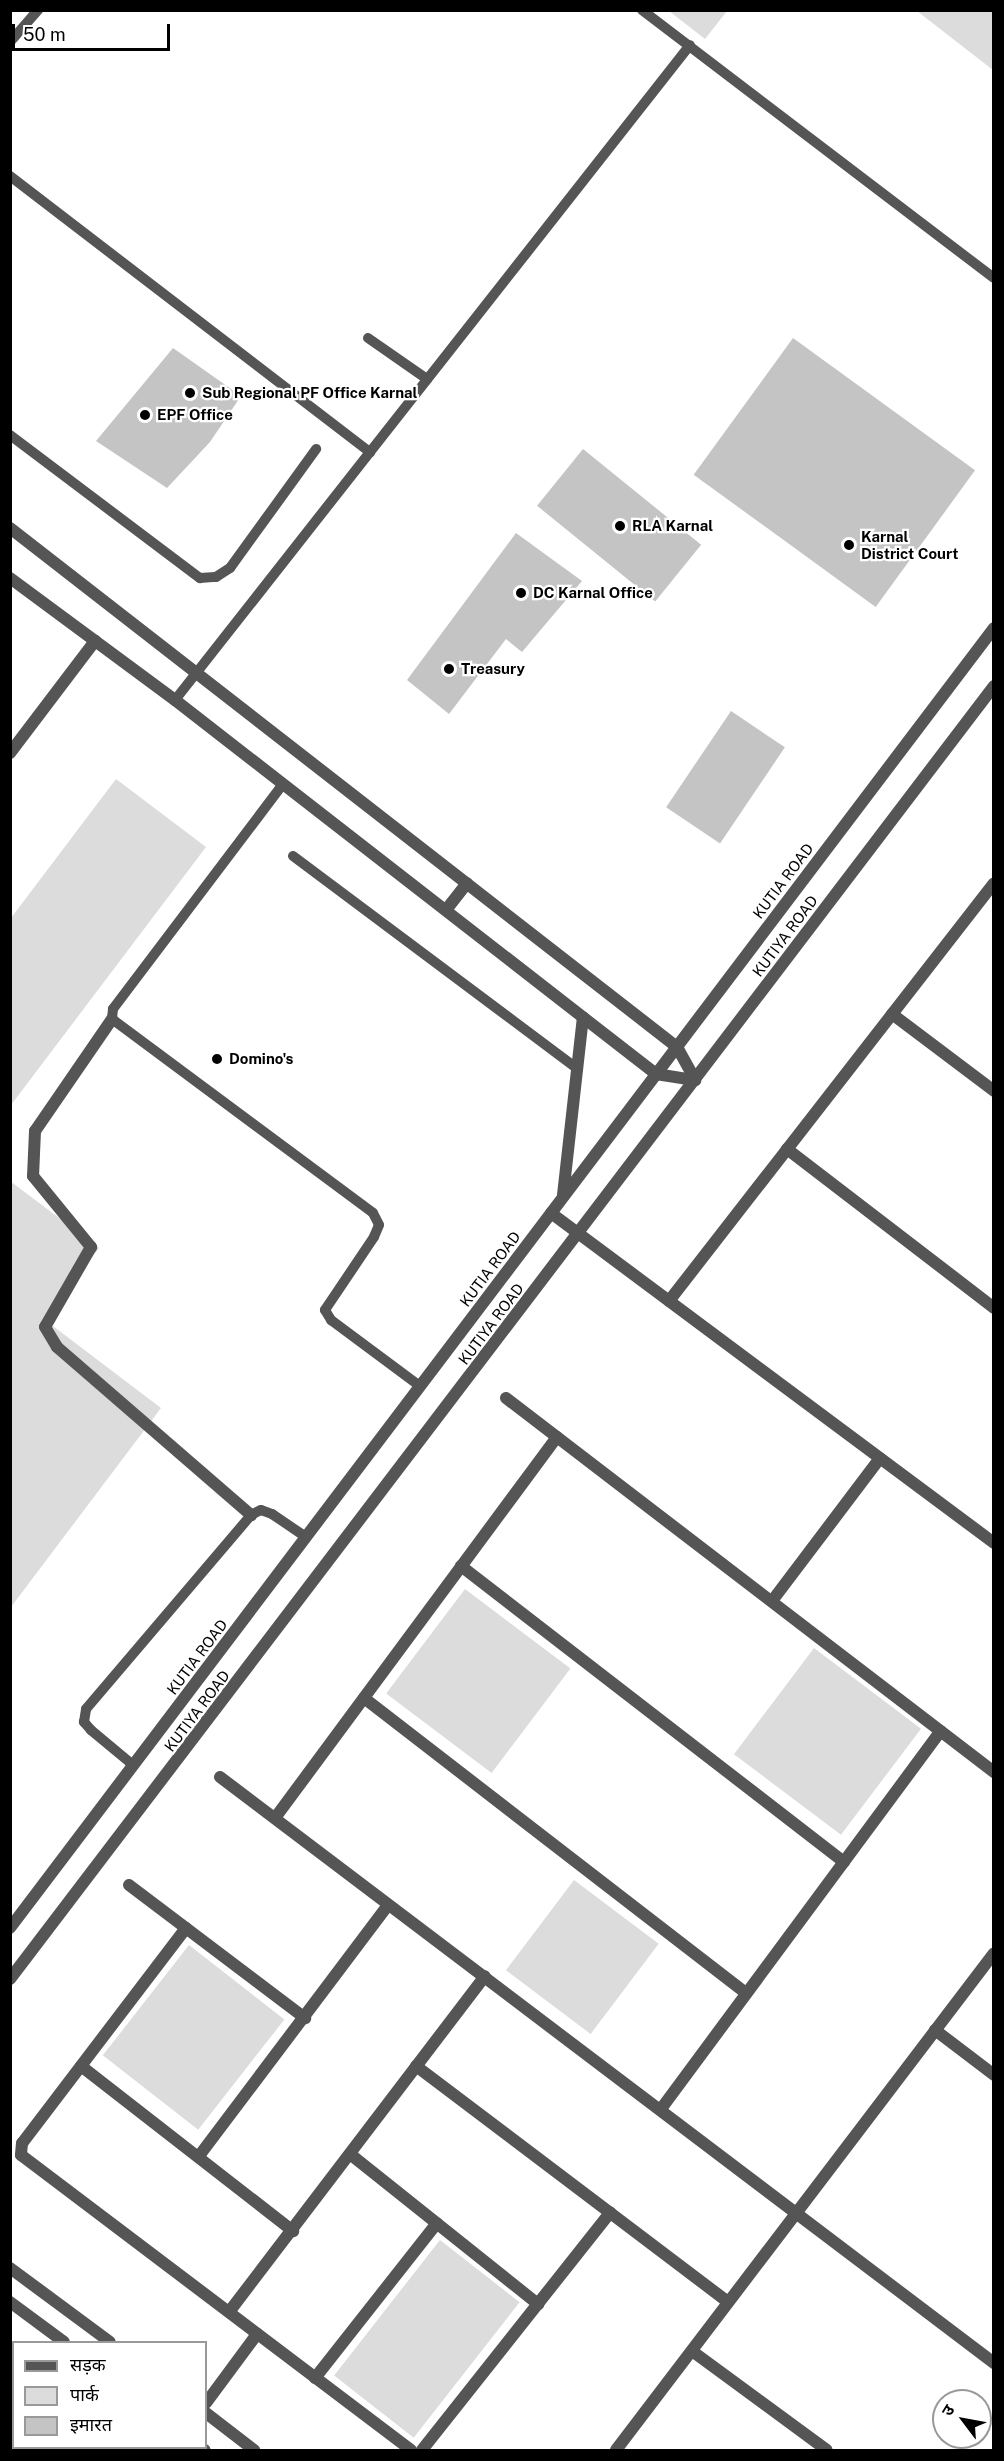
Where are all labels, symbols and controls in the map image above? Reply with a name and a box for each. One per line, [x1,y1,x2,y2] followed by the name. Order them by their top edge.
[15,12,172,50] scale bar
[23,24,66,45] text: 50 m
[202,384,418,402] place label: Sub Regional PF Office Karnal
[183,386,197,400] marker: Sub Regional PF Office Karnal
[157,406,233,424] place label: EPF Office
[138,408,152,422] marker: EPF Office
[632,517,713,535] place label: RLA Karnal
[613,519,627,533] marker: RLA Karnal
[861,527,958,562] place label: Karnal District Court
[842,538,856,552] marker: Karnal District Court
[533,584,653,602] place label: DC Karnal Office
[514,586,528,600] marker: DC Karnal Office
[461,660,525,678] place label: Treasury
[442,662,456,676] marker: Treasury
[749,840,817,922] street label: KUTIA ROAD
[749,892,821,980] street label: KUTIYA ROAD
[229,1050,293,1068] place label: Domino's
[210,1052,224,1066] marker: Domino's
[456,1228,524,1310] street label: KUTIA ROAD
[455,1280,527,1368] street label: KUTIYA ROAD
[163,1616,231,1698] street label: KUTIA ROAD
[161,1667,233,1755] street label: KUTIYA ROAD
[12,2341,207,2449] legend
[70,2354,106,2375] text: सड़क
[70,2384,99,2405] text: पार्क
[932,2389,992,2449] north arrow
[937,2401,959,2419] text: उ
[70,2414,112,2435] text: इमारत

